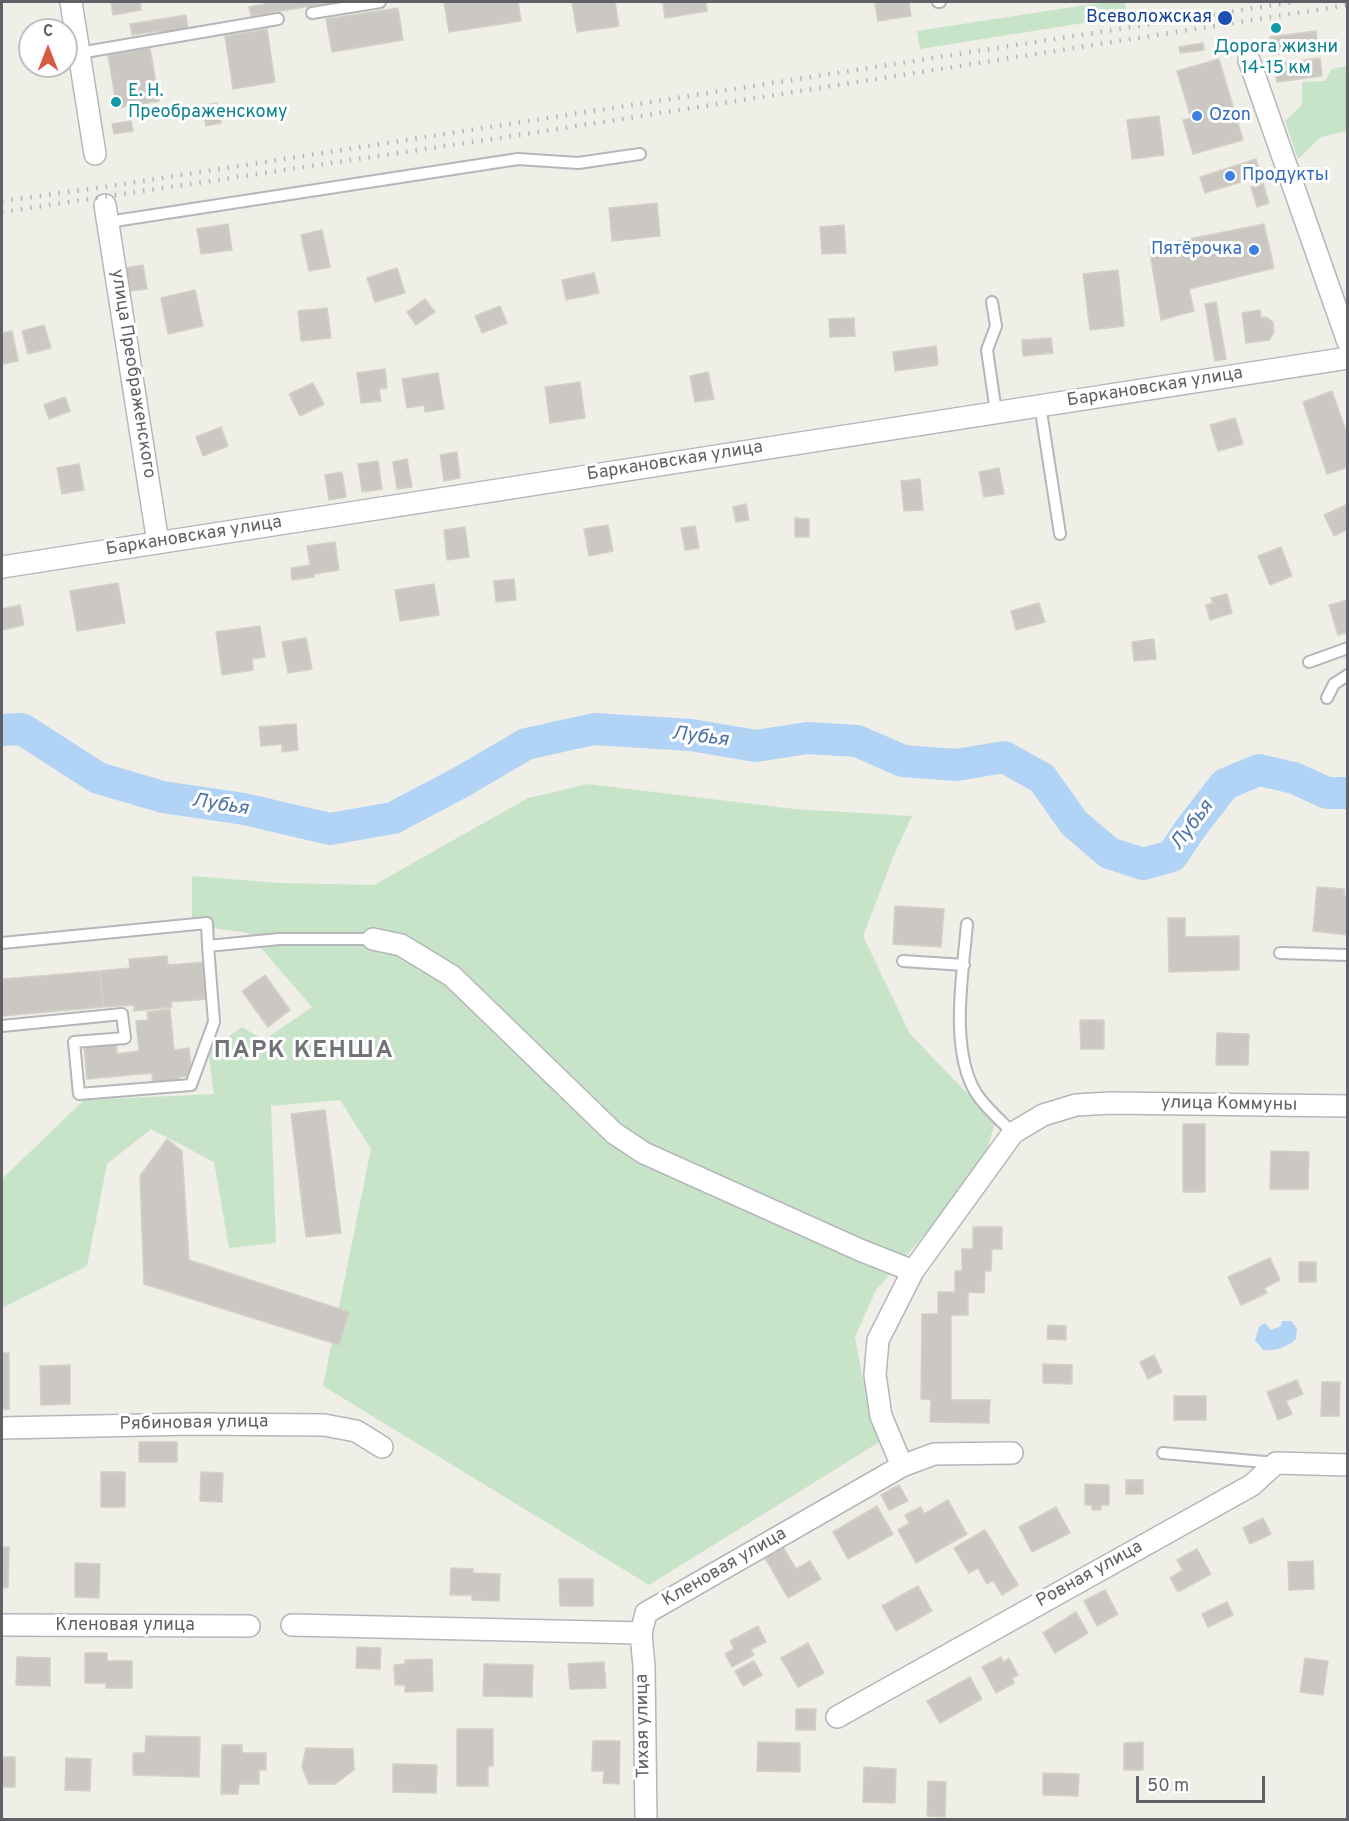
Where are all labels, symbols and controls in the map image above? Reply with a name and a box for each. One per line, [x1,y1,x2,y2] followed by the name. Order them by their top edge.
[1086,7,1212,29] place label: Всеволожская
[1216,9,1234,27] marker: Всеволожская
[18,18,78,78] north arrow
[1269,21,1283,35] marker: Дорога жизни 14-15 км
[43,22,53,42] text: С
[1214,37,1338,80] place label: Дорога жизни 14-15 км
[128,81,288,124] place label: Е. Н. Преображенскому
[109,95,123,109] marker: Е. Н. Преображенскому
[1209,105,1251,127] place label: Ozon
[1190,109,1204,123] marker: Ozon
[1242,165,1329,187] place label: Продукты
[1223,169,1237,183] marker: Продукты
[1151,239,1242,261] place label: Пятёрочка
[1247,243,1261,257] marker: Пятёрочка
[105,268,159,480] street label: улица Преображенского
[1066,363,1244,413] street label: Баркановская улица
[586,437,764,487] street label: Баркановская улица
[105,512,283,562] street label: Баркановская улица
[670,723,730,753] water label: Лубья
[190,790,250,822] water label: Лубья
[1166,796,1220,856] water label: Лубья
[214,1038,394,1066] district label: ПАРК КЕНША
[1161,1093,1297,1117] street label: улица Коммуны
[119,1412,269,1436] street label: Рябиновая улица
[659,1524,791,1612] street label: Кленовая улица
[1033,1537,1147,1613] street label: Ровная улица
[55,1615,195,1637] street label: Кленовая улица
[632,1674,656,1778] street label: Тихая улица
[1139,1764,1268,1802] scale bar
[1147,1775,1189,1798] text: 50 m

